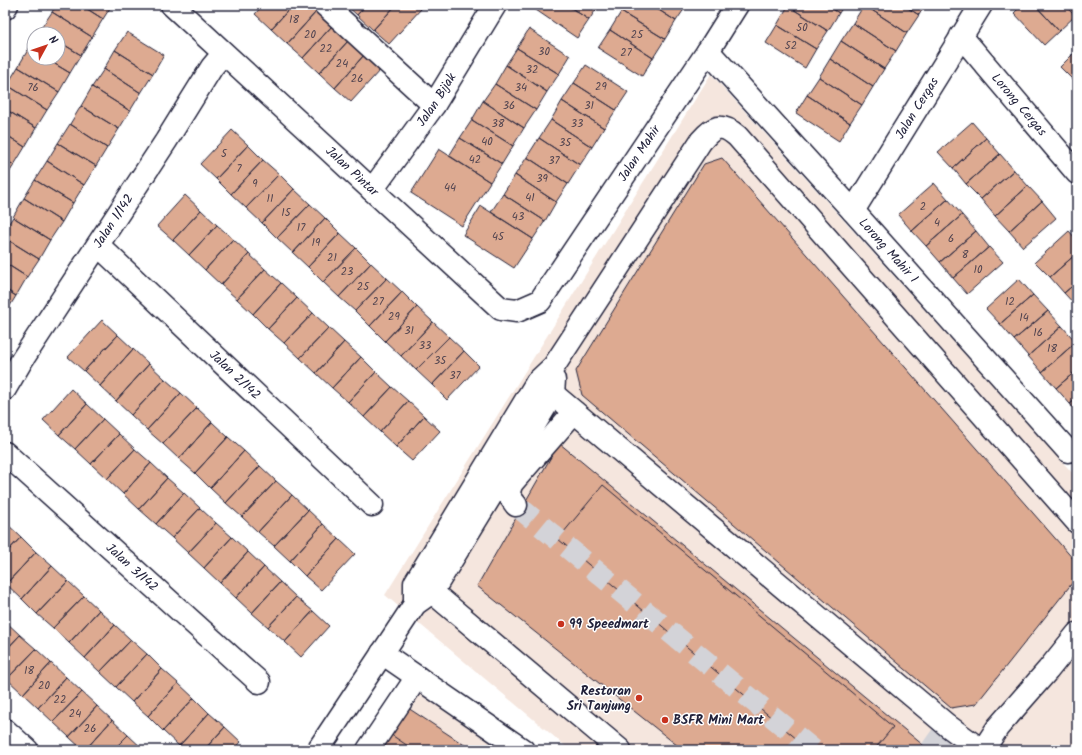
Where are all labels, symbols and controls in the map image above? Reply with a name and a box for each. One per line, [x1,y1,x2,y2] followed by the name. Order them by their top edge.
[289,11,299,29] house number: 18
[796,19,808,37] house number: 50
[26,26,66,66] north arrow
[304,26,316,44] house number: 20
[631,26,644,44] house number: 25
[44,32,62,49] text: N
[785,37,797,55] house number: 52
[320,40,332,58] house number: 22
[538,43,550,61] house number: 30
[620,44,633,62] house number: 27
[336,55,348,73] house number: 24
[526,61,538,79] house number: 32
[411,68,462,131] street label: Jalan Bijak
[986,68,1052,141] street label: Lorong Cergas
[351,70,363,88] house number: 26
[890,73,944,143] street label: Jalan Cergas
[595,78,608,96] house number: 29
[27,79,39,97] house number: 76
[515,79,527,97] house number: 34
[503,97,515,115] house number: 36
[584,97,594,115] house number: 31
[492,115,505,133] house number: 38
[571,115,583,133] house number: 33
[613,120,666,186] street label: Jalan Mahir
[481,133,493,151] house number: 40
[559,134,572,152] house number: 35
[320,141,384,202] street label: Jalan Pintar
[221,145,228,163] house number: 5
[469,151,481,169] house number: 42
[548,152,561,170] house number: 37
[236,160,242,178] house number: 7
[536,170,548,188] house number: 39
[252,175,258,193] house number: 9
[444,179,456,197] house number: 44
[525,189,535,207] house number: 41
[88,190,139,252] street label: Jalan 1/142
[267,190,273,208] house number: 11
[920,198,926,216] house number: 2
[281,204,292,222] house number: 15
[512,208,524,226] house number: 43
[853,213,923,288] street label: Lorong Mahir 1
[934,214,940,232] house number: 4
[297,219,306,237] house number: 17
[492,228,505,246] house number: 45
[948,230,954,248] house number: 6
[312,234,321,252] house number: 19
[962,246,969,264] house number: 8
[327,249,337,267] house number: 21
[974,261,983,279] house number: 10
[341,263,353,281] house number: 23
[357,278,370,296] house number: 25
[372,293,385,311] house number: 27
[1005,293,1015,311] house number: 12
[388,308,401,326] house number: 29
[1019,309,1029,327] house number: 14
[404,322,414,340] house number: 31
[1033,324,1043,342] house number: 16
[419,337,431,355] house number: 33
[1047,340,1057,358] house number: 18
[204,345,266,405] street label: Jalan 2/142
[434,352,447,370] house number: 35
[449,367,462,385] house number: 37
[101,538,163,597] street label: Jalan 3/142
[569,614,649,635] place label: 99 Speedmart
[556,619,566,629] marker: 99 Speedmart
[24,662,34,680] house number: 18
[38,677,50,695] house number: 20
[567,681,631,717] place label: Restoran Sri Tanjung
[54,691,66,709] house number: 22
[634,693,644,703] marker: Restoran Sri Tanjung
[69,705,81,723] house number: 24
[673,710,764,731] place label: BSFR Mini Mart
[660,715,670,725] marker: BSFR Mini Mart
[84,720,96,738] house number: 26

